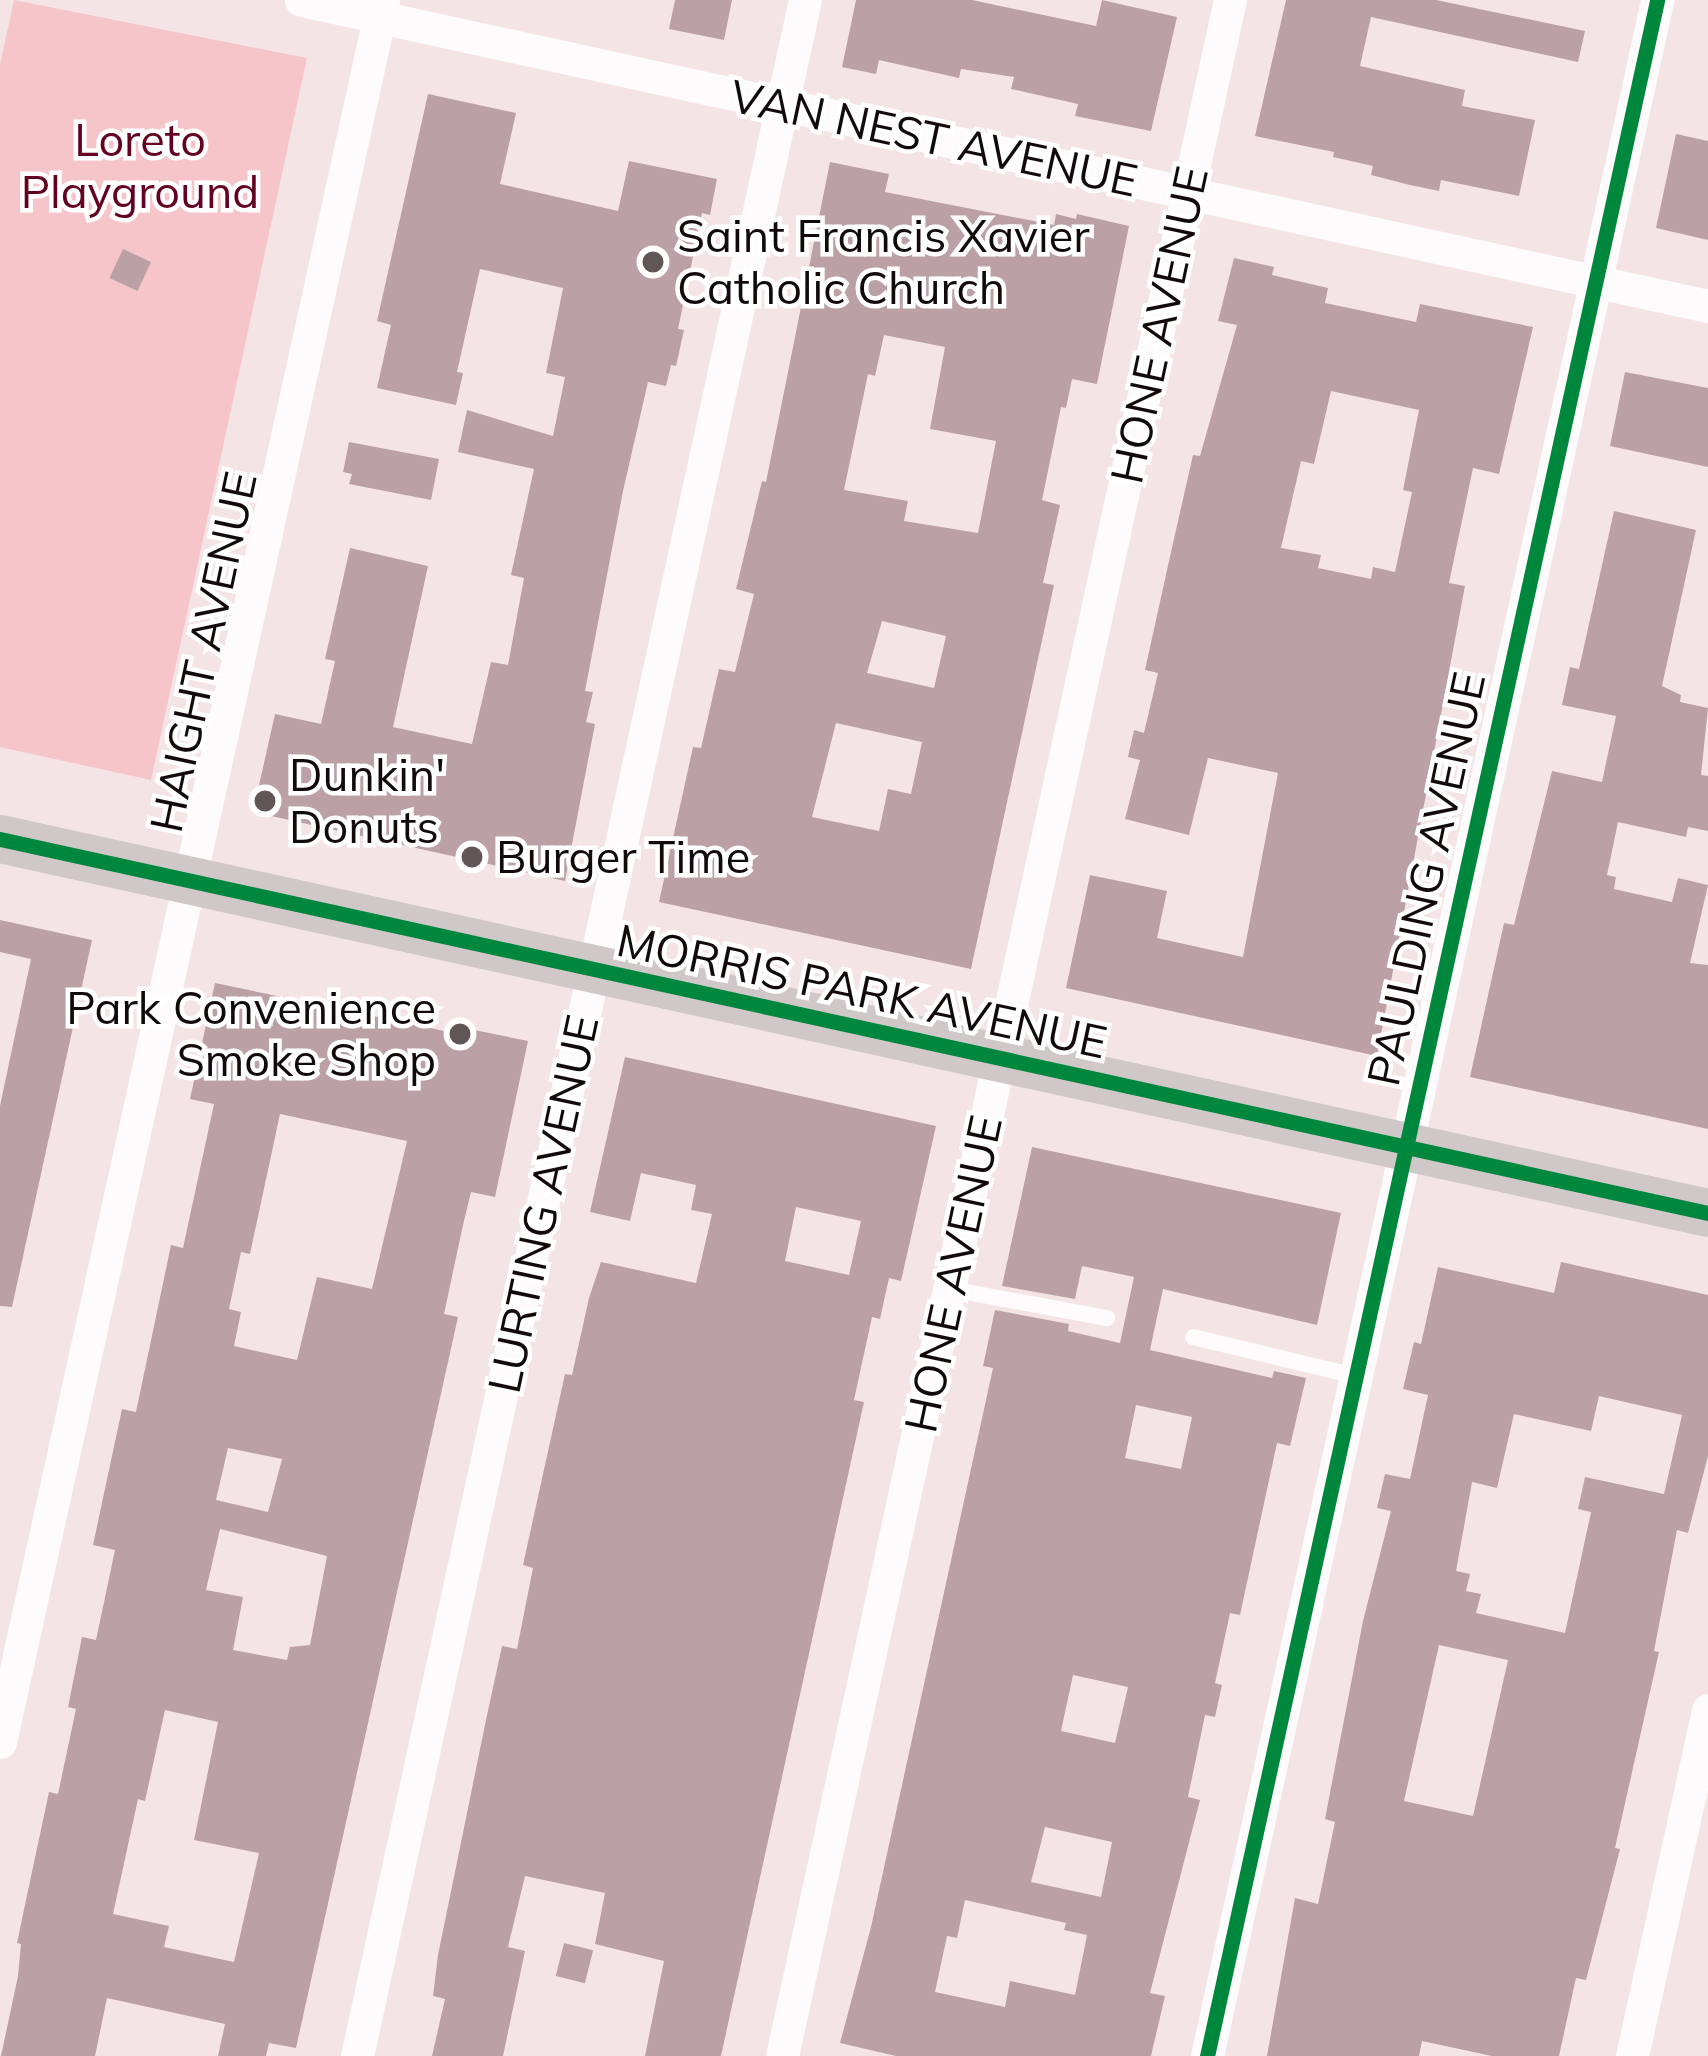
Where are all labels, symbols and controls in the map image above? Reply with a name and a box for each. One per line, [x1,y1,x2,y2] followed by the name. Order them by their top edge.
[726,68,1142,208] street label: VAN NEST AVENUE
[21,113,259,219] park label: Loreto Playground
[1099,162,1219,488] street label: HONE AVENUE
[677,209,1090,315] place label: Saint Francis Xavier Catholic Church
[640,249,666,275] marker: Saint Francis Xavier Catholic Church
[138,467,268,837] street label: HAIGHT AVENUE
[1356,667,1496,1091] street label: PAULDING AVENUE
[289,748,445,854] place label: Dunkin' Donuts
[252,788,278,814] marker: Dunkin' Donuts
[496,830,750,884] place label: Burger Time
[459,844,485,870] marker: Burger Time
[612,913,1112,1069] street label: MORRIS PARK AVENUE
[66,981,436,1087] place label: Park Convenience Smoke Shop
[477,1010,609,1398] street label: LURTING AVENUE
[447,1021,473,1047] marker: Park Convenience Smoke Shop
[893,1111,1013,1437] street label: HONE AVENUE

